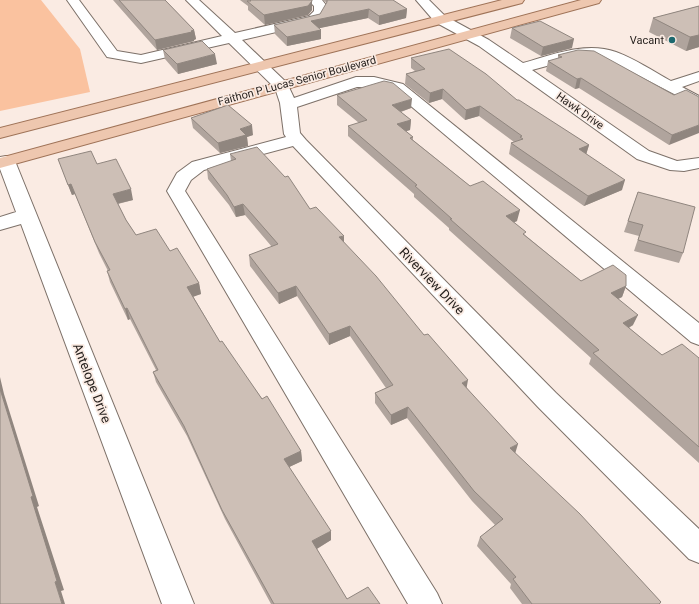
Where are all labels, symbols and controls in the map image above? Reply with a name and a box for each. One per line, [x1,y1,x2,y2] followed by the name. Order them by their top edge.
[630,34,664,47] place label: Vacant
[667,35,677,45] marker: Vacant
[216,54,378,108] street label: Faithon P Lucas Senior Boulevard
[554,90,606,132] street label: Hawk Drive
[396,244,468,318] street label: Riverview Drive
[70,341,114,425] street label: Antelope Drive

